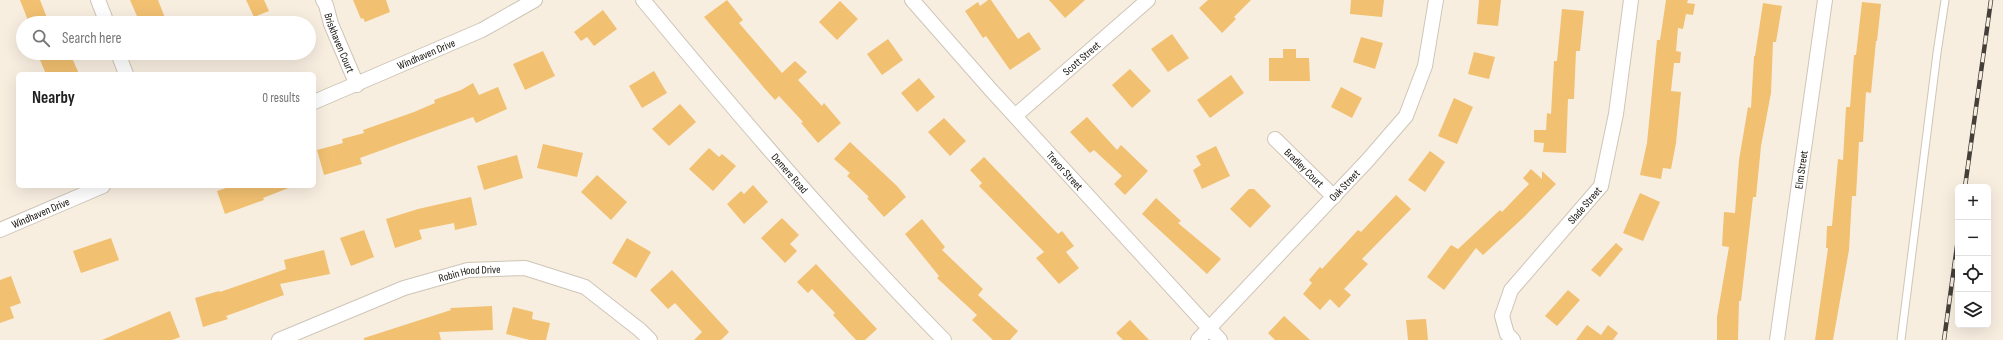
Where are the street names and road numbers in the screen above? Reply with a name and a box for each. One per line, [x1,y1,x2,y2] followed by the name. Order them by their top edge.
[322,12,358,75] street label: Briskhaven Court
[395,36,457,72] street label: Windhaven Drive
[1060,38,1103,78] street label: Scott Street
[1282,145,1327,190] street label: Bradley Court
[1044,148,1086,193] street label: Trevor Street
[1792,149,1810,190] street label: Elm Street
[769,150,811,196] street label: Demere Road
[1326,166,1363,204] street label: Oak Street
[1565,183,1605,226] street label: Slade Street
[10,195,71,231] street label: Windhaven Drive
[437,262,501,284] street label: Robin Hood Drive

